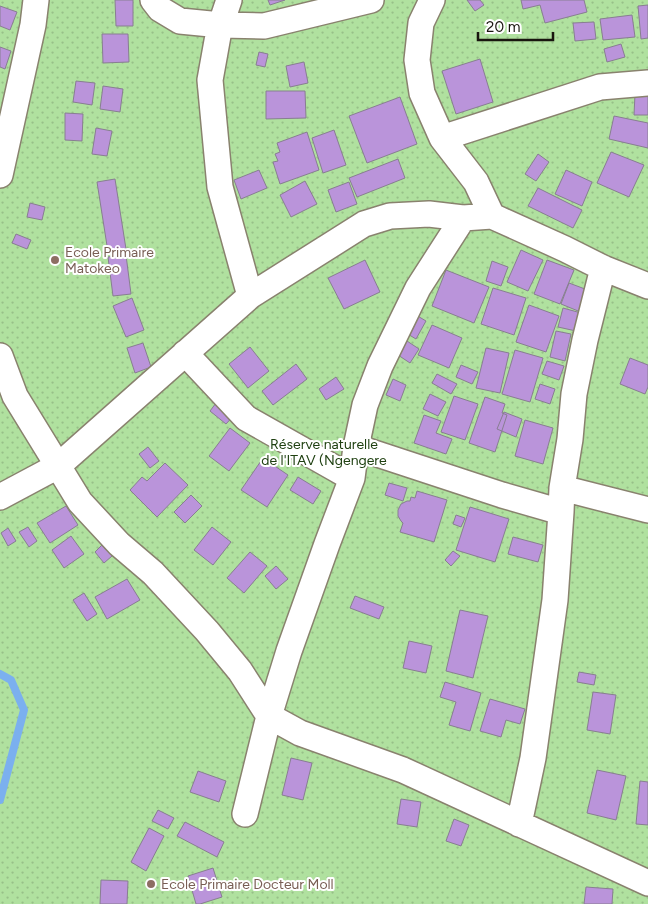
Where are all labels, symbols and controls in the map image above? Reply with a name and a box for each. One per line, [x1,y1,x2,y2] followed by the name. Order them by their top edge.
[478,10,553,42] scale bar
[486,18,520,36] text: 20 m
[65,244,154,277] place label: Ecole Primaire Matokeo
[49,254,61,266] marker: Ecole Primaire Matokeo
[261,436,387,469] park label: Réserve naturelle de l'ITAV (Ngengere
[161,876,334,893] place label: Ecole Primaire Docteur Moll
[145,878,157,890] marker: Ecole Primaire Docteur Moll

